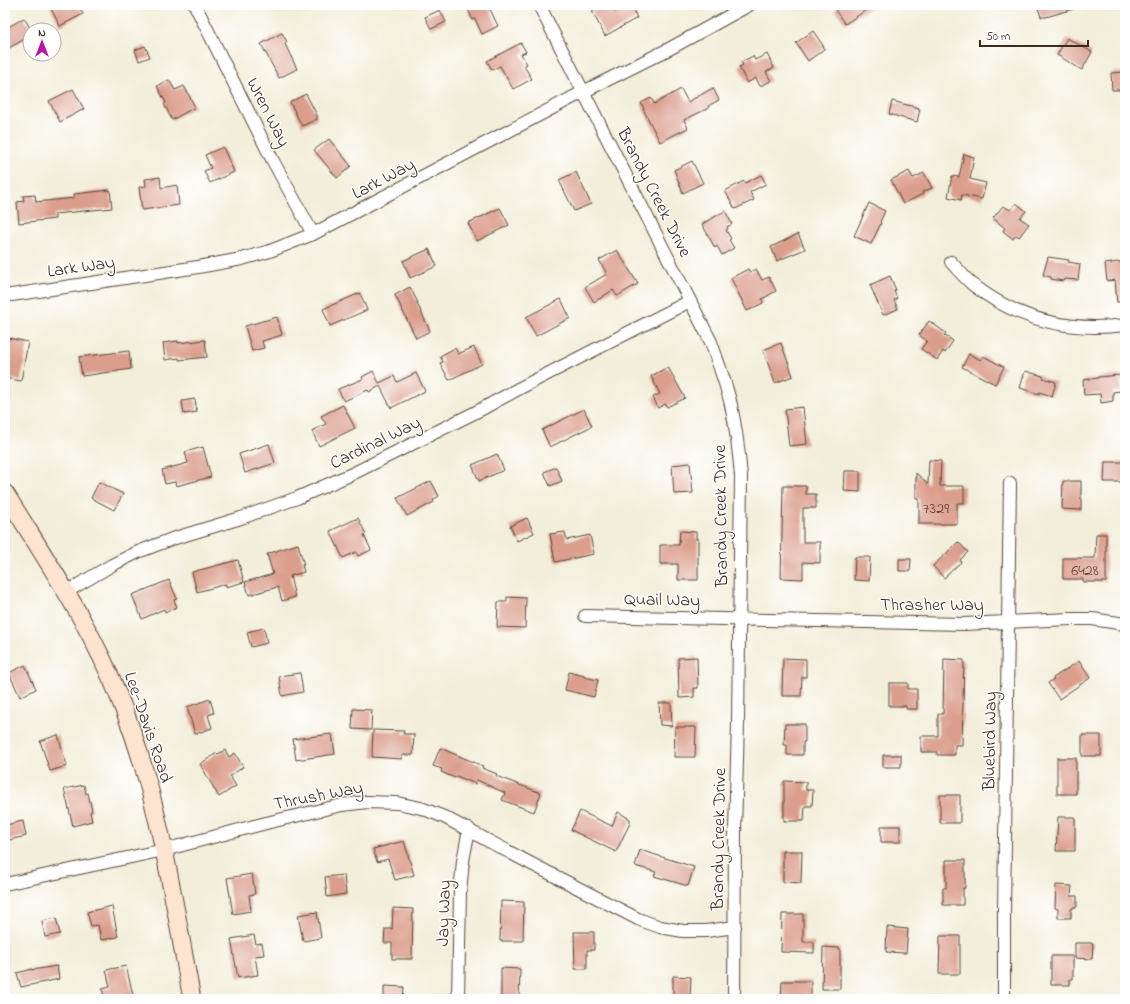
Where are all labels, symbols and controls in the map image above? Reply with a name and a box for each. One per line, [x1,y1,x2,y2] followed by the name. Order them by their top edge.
[22,22,62,62] north arrow
[980,22,1088,48] scale bar
[38,25,46,41] text: N
[986,28,1010,46] text: 50 m
[239,74,296,152] street label: Wren Way
[609,123,698,263] street label: Brandy Creek Drive
[348,152,420,207] street label: Lark Way
[46,250,117,286] street label: Lark Way
[326,411,426,477] street label: Cardinal Way
[708,444,736,588] street label: Brandy Creek Drive
[923,497,949,521] house number: 7329
[1071,559,1099,583] house number: 6428
[624,587,700,615] street label: Quail Way
[880,593,984,619] street label: Thrasher Way
[116,669,178,786] street label: Lee-Davis Road
[977,691,1005,792] street label: Bluebird Way
[706,767,734,911] street label: Brandy Creek Drive
[271,776,365,818] street label: Thrush Way
[431,879,459,947] street label: Jay Way

